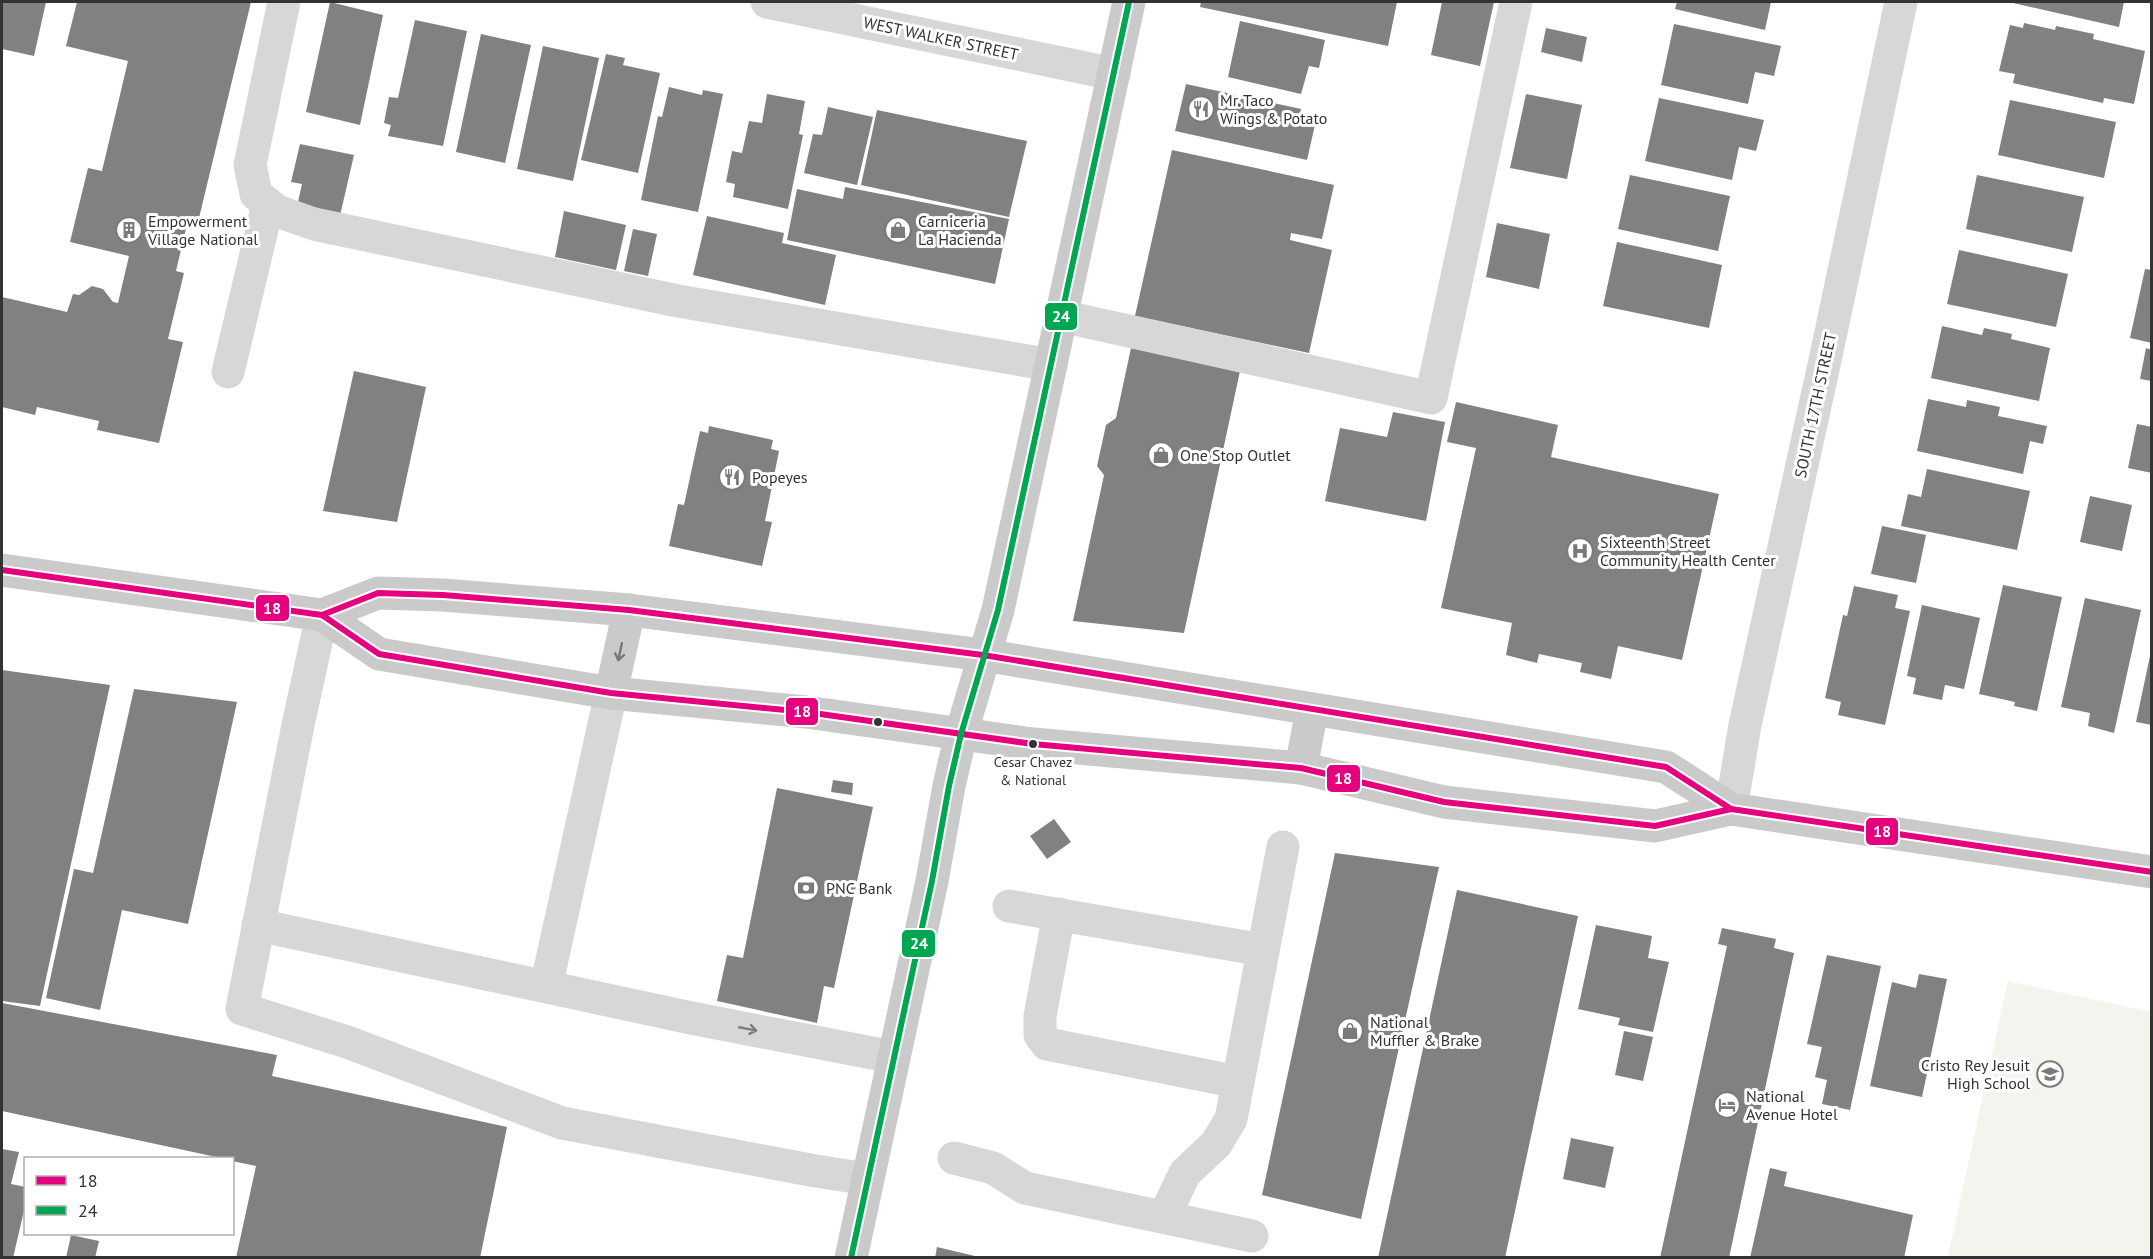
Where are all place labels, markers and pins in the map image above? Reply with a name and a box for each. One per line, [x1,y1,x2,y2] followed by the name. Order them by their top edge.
[1220,90,1327,128] place label: Mr. Taco Wings & Potato
[1186,94,1216,124] restaurant icon: Mr. Taco Wings & Potato
[147,211,258,249] place label: Empowerment Village National
[918,211,1002,249] place label: Carniceria La Hacienda
[114,215,144,245] building icon: Empowerment Village National
[883,215,913,245] shop icon: Carniceria La Hacienda
[1146,440,1176,470] shop icon: One Stop Outlet
[1180,445,1291,465] place label: One Stop Outlet
[717,462,747,492] restaurant icon: Popeyes
[752,467,808,487] place label: Popeyes
[1600,532,1776,570] place label: Sixteenth Street Community Health Center
[1565,536,1595,566] hospital icon: Sixteenth Street Community Health Center
[872,716,884,728] unlabelled marker
[1027,738,1039,750] marker: Cesar Chavez & National
[994,753,1072,789] place label: Cesar Chavez & National
[791,873,821,903] bank icon: PNC Bank
[826,878,893,898] place label: PNC Bank
[1370,1012,1479,1050] place label: National Muffler & Brake
[1335,1016,1365,1046] shop icon: National Muffler & Brake
[1921,1055,2031,1093] place label: Cristo Rey Jesuit High School
[2035,1059,2065,1089] school or university icon: Cristo Rey Jesuit High School
[1746,1086,1838,1124] place label: National Avenue Hotel
[1712,1090,1742,1120] hotel icon: National Avenue Hotel

